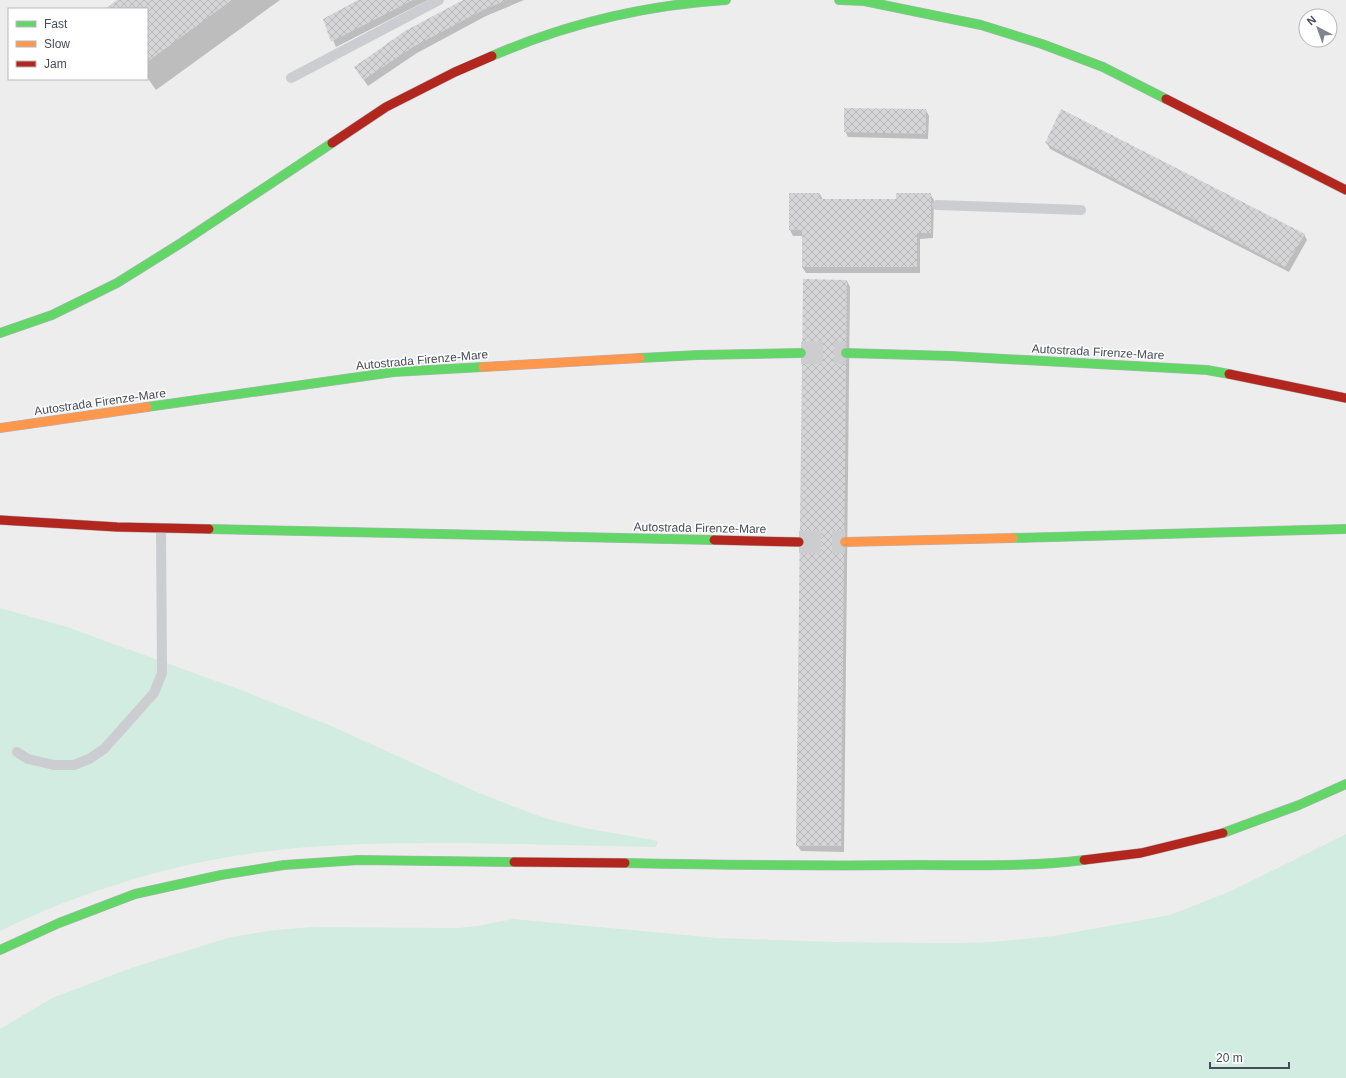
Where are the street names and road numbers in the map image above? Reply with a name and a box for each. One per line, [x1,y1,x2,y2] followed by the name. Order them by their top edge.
[1031,342,1165,362] street label: Autostrada Firenze-Mare
[355,347,489,373] street label: Autostrada Firenze-Mare
[33,386,167,418] street label: Autostrada Firenze-Mare
[634,520,767,536] street label: Autostrada Firenze-Mare

